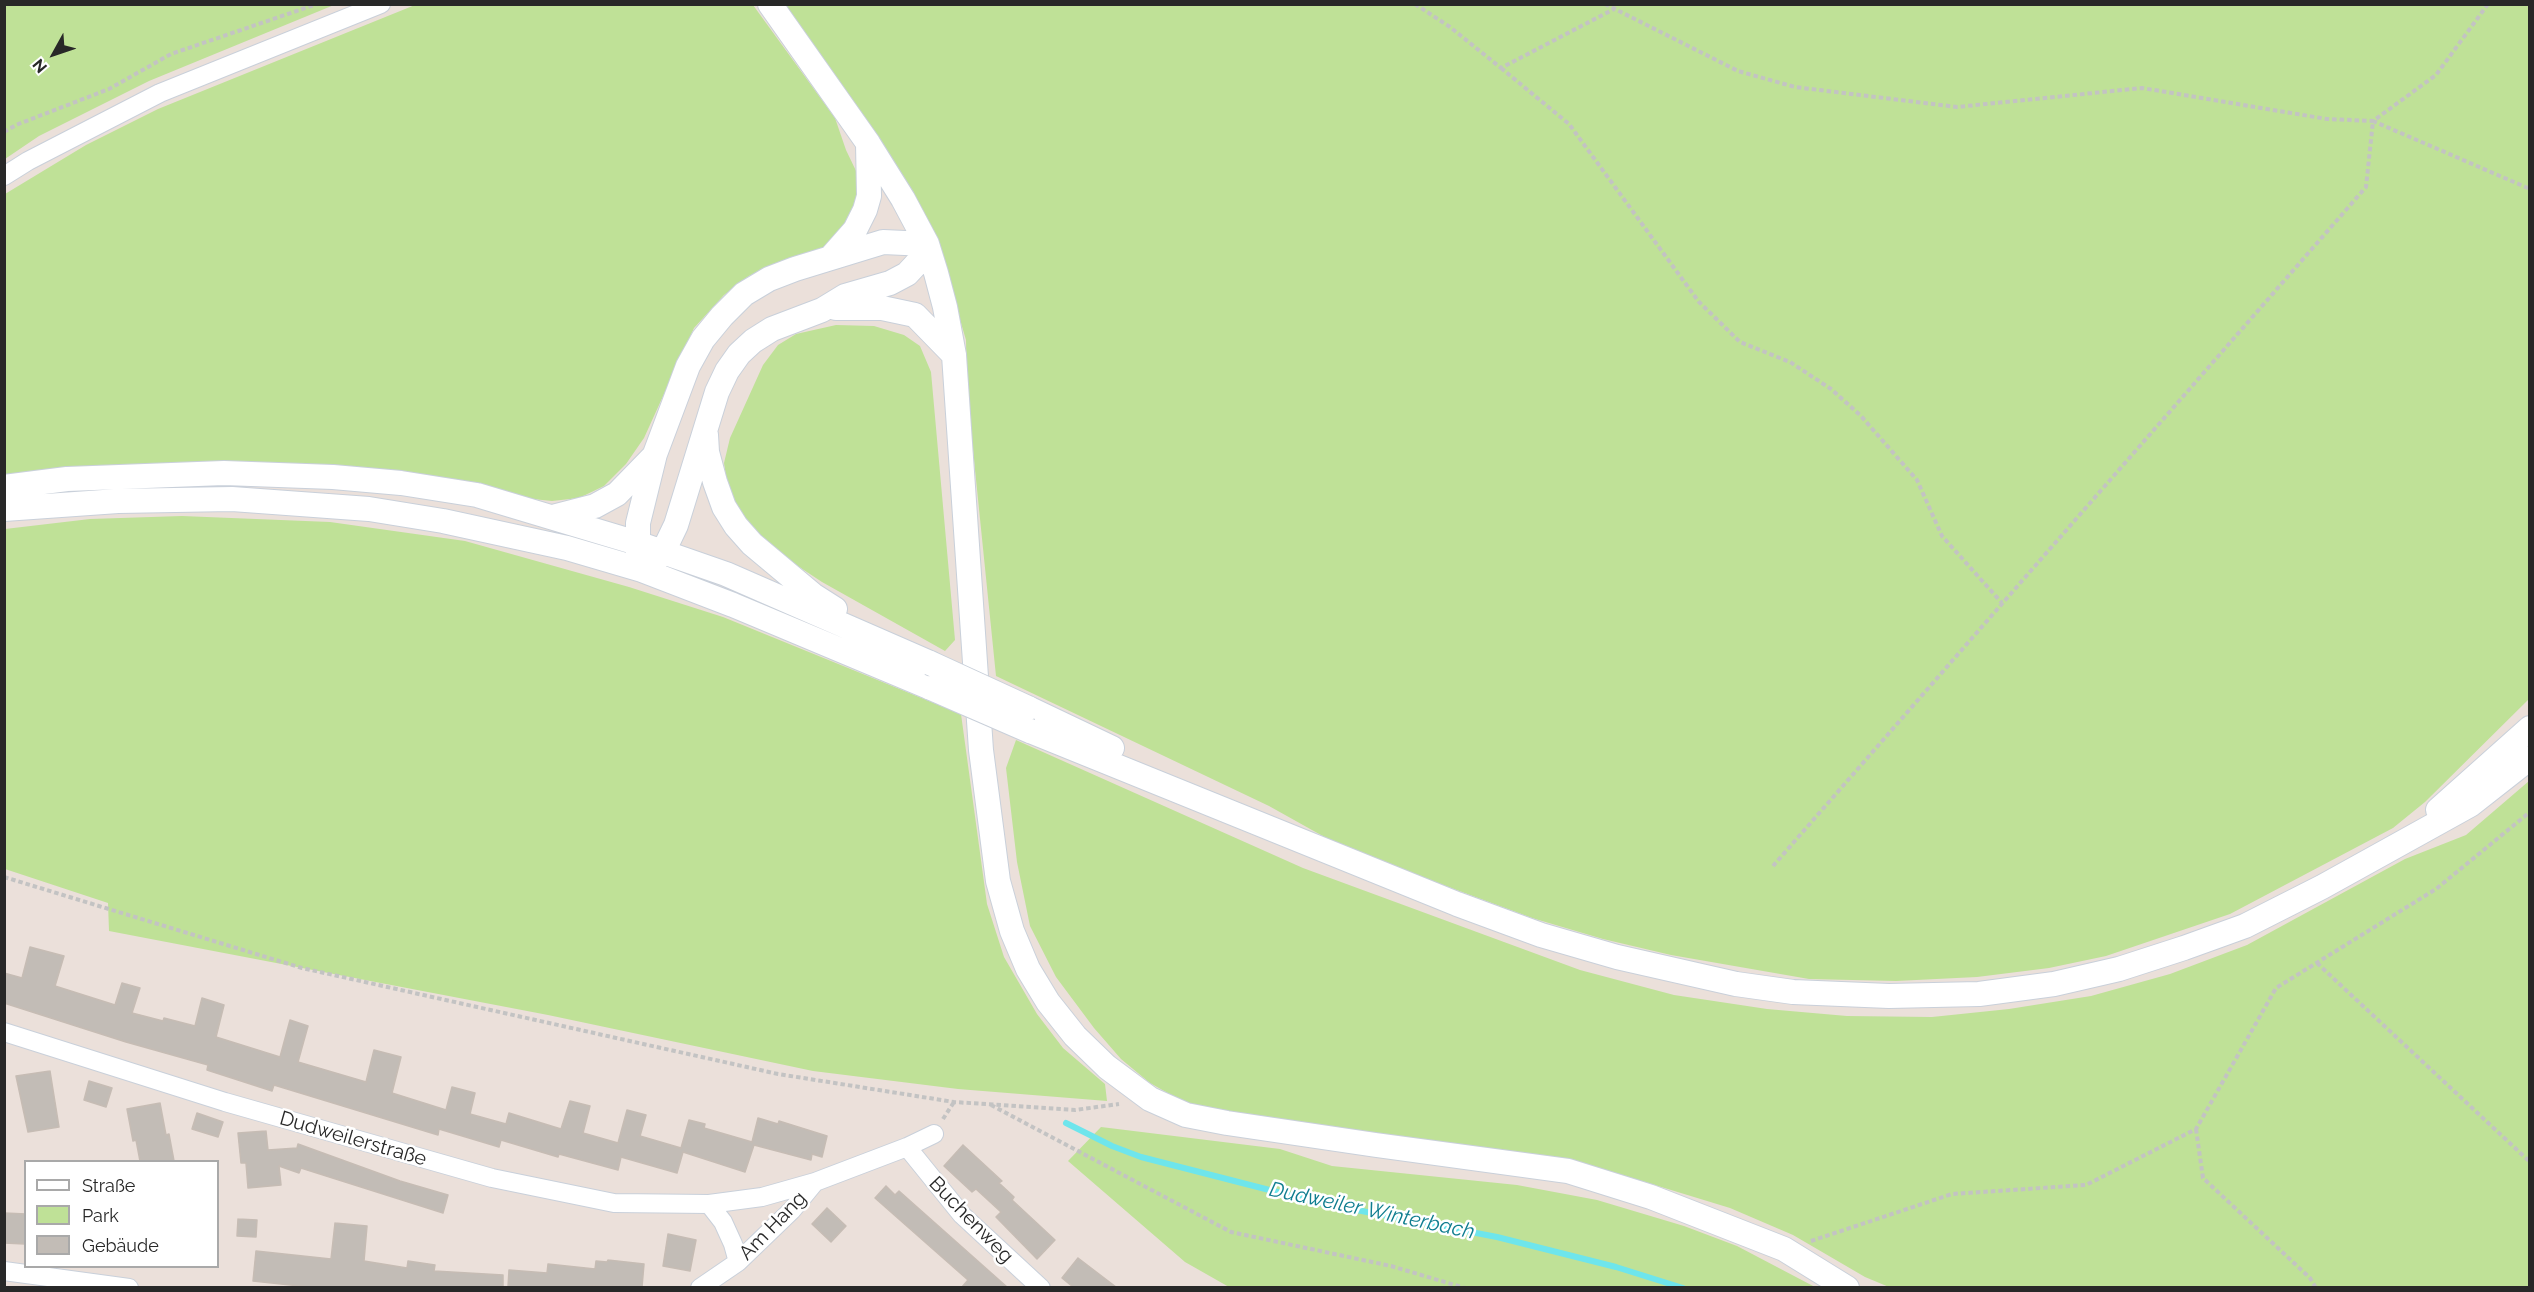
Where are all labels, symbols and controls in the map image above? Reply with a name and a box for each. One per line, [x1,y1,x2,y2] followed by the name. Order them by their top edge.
[24,24,84,84] north arrow
[29,55,51,77] text: N
[277,1107,429,1171] street label: Dudweilerstraße
[24,1160,219,1268] legend
[924,1172,1018,1268] street label: Buchenweg
[82,1175,135,1196] text: Straße
[1267,1177,1477,1245] water label: Dudweiler Winterbach
[734,1187,812,1265] street label: Am Hang
[82,1205,119,1226] text: Park
[82,1235,159,1256] text: Gebäude

